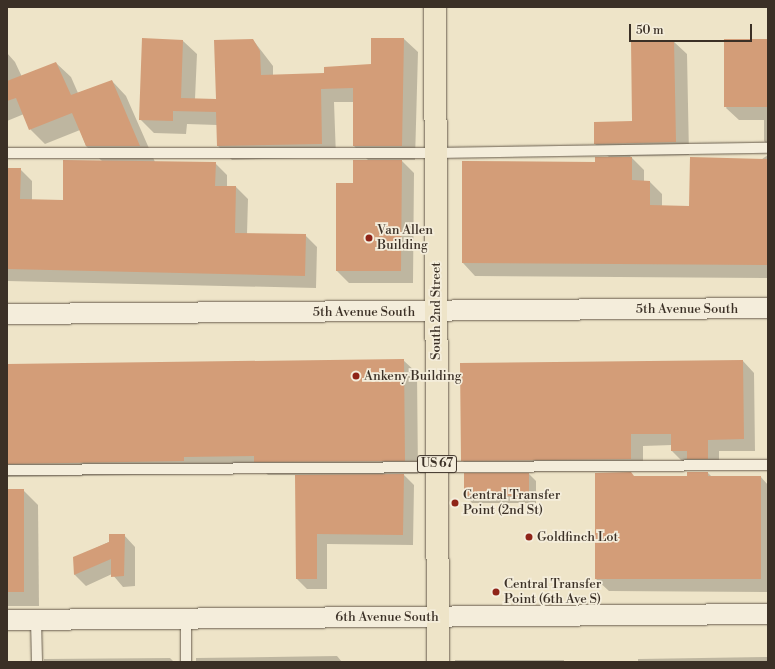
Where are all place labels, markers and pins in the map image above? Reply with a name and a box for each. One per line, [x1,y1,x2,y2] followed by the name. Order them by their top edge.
[377,223,433,254] place label: Van Allen Building
[364,233,374,243] marker: Van Allen Building
[364,368,461,384] place label: Ankeny Building
[351,371,361,381] marker: Ankeny Building
[463,488,560,519] place label: Central Transfer Point (2nd St)
[450,498,460,508] marker: Central Transfer Point (2nd St)
[537,529,618,545] place label: Goldfinch Lot
[524,532,534,542] marker: Goldfinch Lot
[504,577,601,608] place label: Central Transfer Point (6th Ave S)
[491,587,501,597] marker: Central Transfer Point (6th Ave S)

